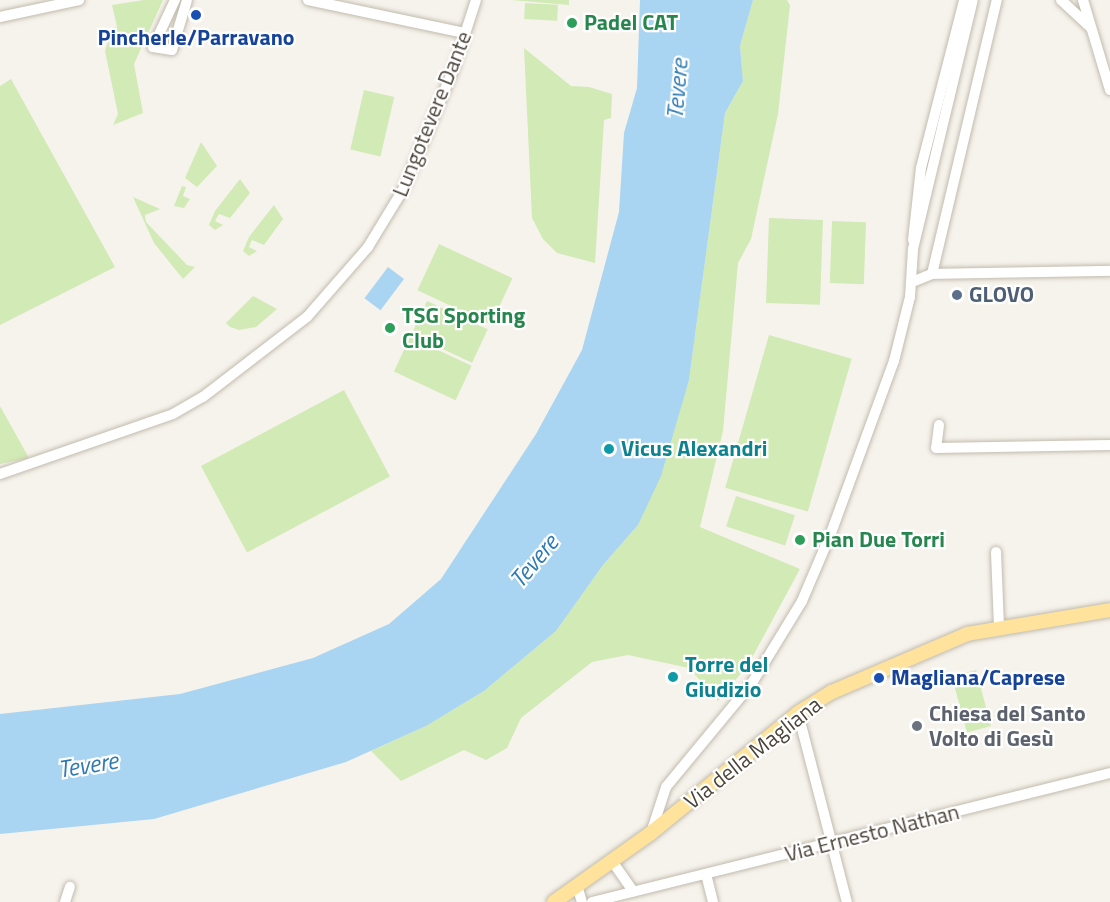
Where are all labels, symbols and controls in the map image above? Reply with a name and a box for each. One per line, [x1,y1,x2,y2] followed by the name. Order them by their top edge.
[189,8,203,22] marker: Pincherle/Parravano
[584,10,678,36] place label: Padel CAT
[565,16,579,30] marker: Padel CAT
[97,25,295,51] place label: Pincherle/Parravano
[387,27,477,201] street label: Lungotevere Dante
[660,58,694,120] water label: Tevere
[969,282,1034,308] place label: GLOVO
[950,288,964,302] marker: GLOVO
[402,302,525,354] place label: TSG Sporting Club
[383,321,397,335] marker: TSG Sporting Club
[621,436,767,462] place label: Vicus Alexandri
[602,442,616,456] marker: Vicus Alexandri
[812,527,945,553] place label: Pian Due Torri
[504,529,564,593] water label: Tevere
[793,533,807,547] marker: Pian Due Torri
[685,651,768,702] place label: Torre del Giudizio
[891,665,1065,691] place label: Magliana/Caprese
[666,670,680,684] marker: Torre del Giudizio
[872,671,886,685] marker: Magliana/Caprese
[679,691,827,815] street label: Via della Magliana
[929,700,1086,752] place label: Chiesa del Santo Volto di Gesù
[910,719,924,733] marker: Chiesa del Santo Volto di Gesù
[56,746,120,784] water label: Tevere
[782,799,962,867] street label: Via Ernesto Nathan

